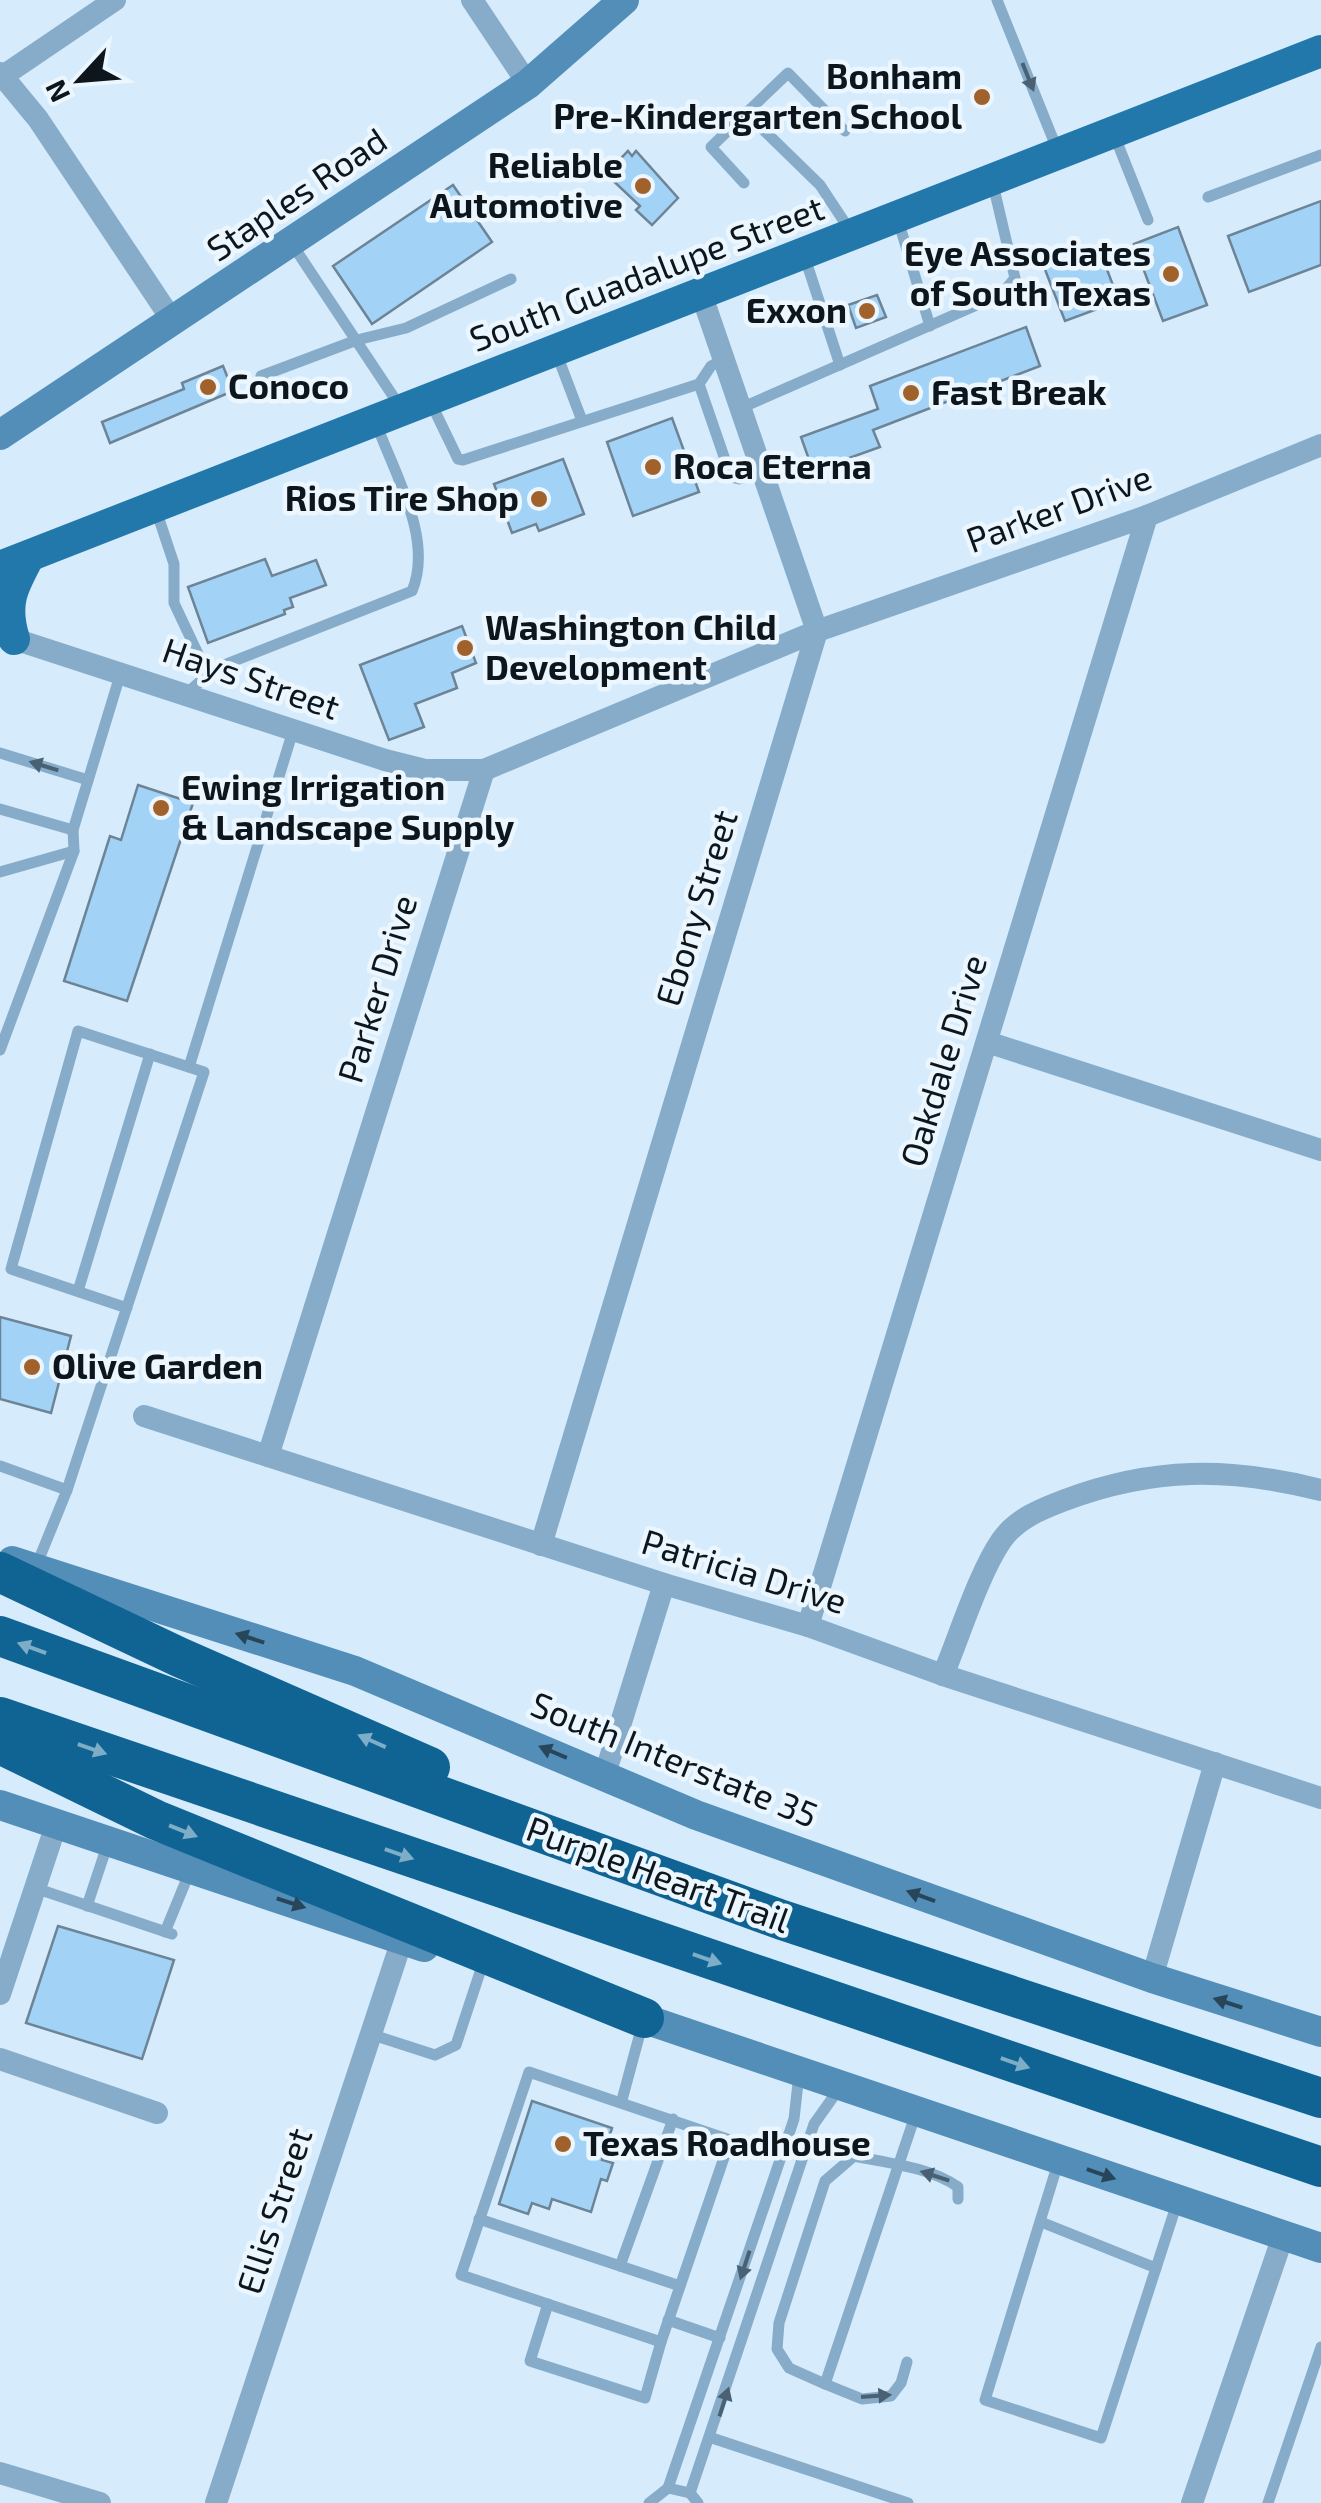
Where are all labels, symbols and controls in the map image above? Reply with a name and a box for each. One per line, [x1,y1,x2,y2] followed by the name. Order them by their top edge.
[30,30,130,130] north arrow
[553,54,963,136] place label: Bonham Pre-Kindergarten School
[1020,62,1036,92] one-way arrow
[37,75,76,108] text: N
[971,86,993,108] marker: Bonham Pre-Kindergarten School
[198,118,394,269] street label: Staples Road
[430,143,623,225] place label: Reliable Automotive
[632,175,654,197] marker: Reliable Automotive
[463,185,829,359] street label: South Guadalupe Street
[904,231,1151,313] place label: Eye Associates of South Texas
[1160,263,1182,285] marker: Eye Associates of South Texas
[746,288,847,330] place label: Exxon
[856,300,878,322] marker: Exxon
[228,364,349,406] place label: Conoco
[931,370,1107,412] place label: Fast Break
[197,376,219,398] marker: Conoco
[900,382,922,404] marker: Fast Break
[673,444,872,486] place label: Roca Eterna
[960,454,1157,560] street label: Parker Drive
[642,456,664,478] marker: Roca Eterna
[285,476,519,518] place label: Rios Tire Shop
[528,488,550,510] marker: Rios Tire Shop
[485,605,777,687] place label: Washington Child Development
[158,627,345,727] street label: Hays Street
[454,637,476,659] marker: Washington Child Development
[28,758,59,773] one-way arrow
[181,765,515,848] place label: Ewing Irrigation & Landscape Supply
[150,797,172,819] marker: Ewing Irrigation & Landscape Supply
[645,804,745,1010] street label: Ebony Street
[328,889,425,1087] street label: Parker Drive
[890,949,994,1171] street label: Oakdale Drive
[52,1344,263,1386] place label: Olive Garden
[21,1356,43,1378] marker: Olive Garden
[637,1519,852,1621] street label: Patricia Drive
[234,1629,264,1644] one-way arrow
[17,1640,47,1655] one-way arrow
[525,1682,824,1835] street label: South Interstate 35
[357,1733,386,1749] one-way arrow
[78,1742,108,1757] one-way arrow
[538,1744,568,1760] one-way arrow
[521,1806,797,1940] street label: Purple Heart Trail
[168,1824,198,1840] one-way arrow
[385,1848,415,1863] one-way arrow
[906,1887,936,1902] one-way arrow
[277,1897,307,1912] one-way arrow
[693,1952,723,1967] one-way arrow
[1213,1994,1243,2009] one-way arrow
[1000,2057,1030,2072] one-way arrow
[583,2121,871,2163] place label: Texas Roadhouse
[227,2122,320,2299] street label: Ellis Street
[552,2133,574,2155] marker: Texas Roadhouse
[1086,2167,1116,2182] one-way arrow
[919,2168,949,2183] one-way arrow
[736,2250,751,2280] one-way arrow
[717,2386,732,2416] one-way arrow
[860,2388,892,2404] one-way arrow

